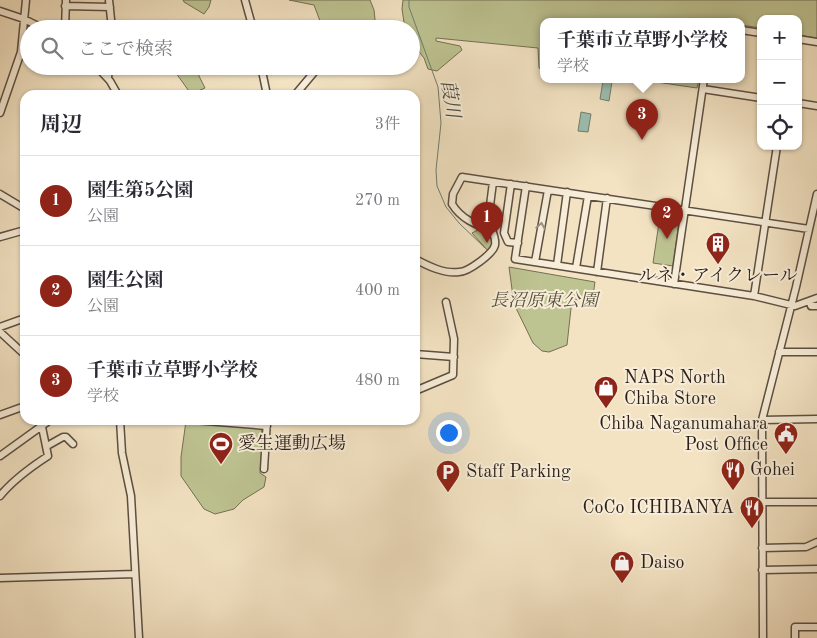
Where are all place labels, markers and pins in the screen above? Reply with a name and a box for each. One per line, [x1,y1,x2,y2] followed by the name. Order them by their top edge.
[626,99,658,140] pin: 3
[651,198,683,239] pin: 2
[471,202,503,243] pin: 1
[705,231,731,265] building icon: ルネ・アイクレール
[638,266,798,285] place label: ルネ・アイクレール
[624,369,726,408] place label: NAPS North Chiba Store
[593,375,619,409] shop icon: NAPS North Chiba Store
[599,415,768,454] place label: Chiba Naganumahara Post Office
[773,421,799,455] public building icon: Chiba Naganumahara Post Office
[208,431,234,465] sports icon: 愛生運動広場
[238,433,346,453] place label: 愛生運動広場
[720,457,746,491] restaurant icon: Gohei
[435,459,461,493] parking icon: Staff Parking
[750,461,795,479] place label: Gohei
[466,463,571,481] place label: Staff Parking
[739,495,765,529] restaurant icon: CoCo ICHIBANYA
[582,499,734,517] place label: CoCo ICHIBANYA
[609,550,635,584] shop icon: Daiso
[640,554,685,572] place label: Daiso

